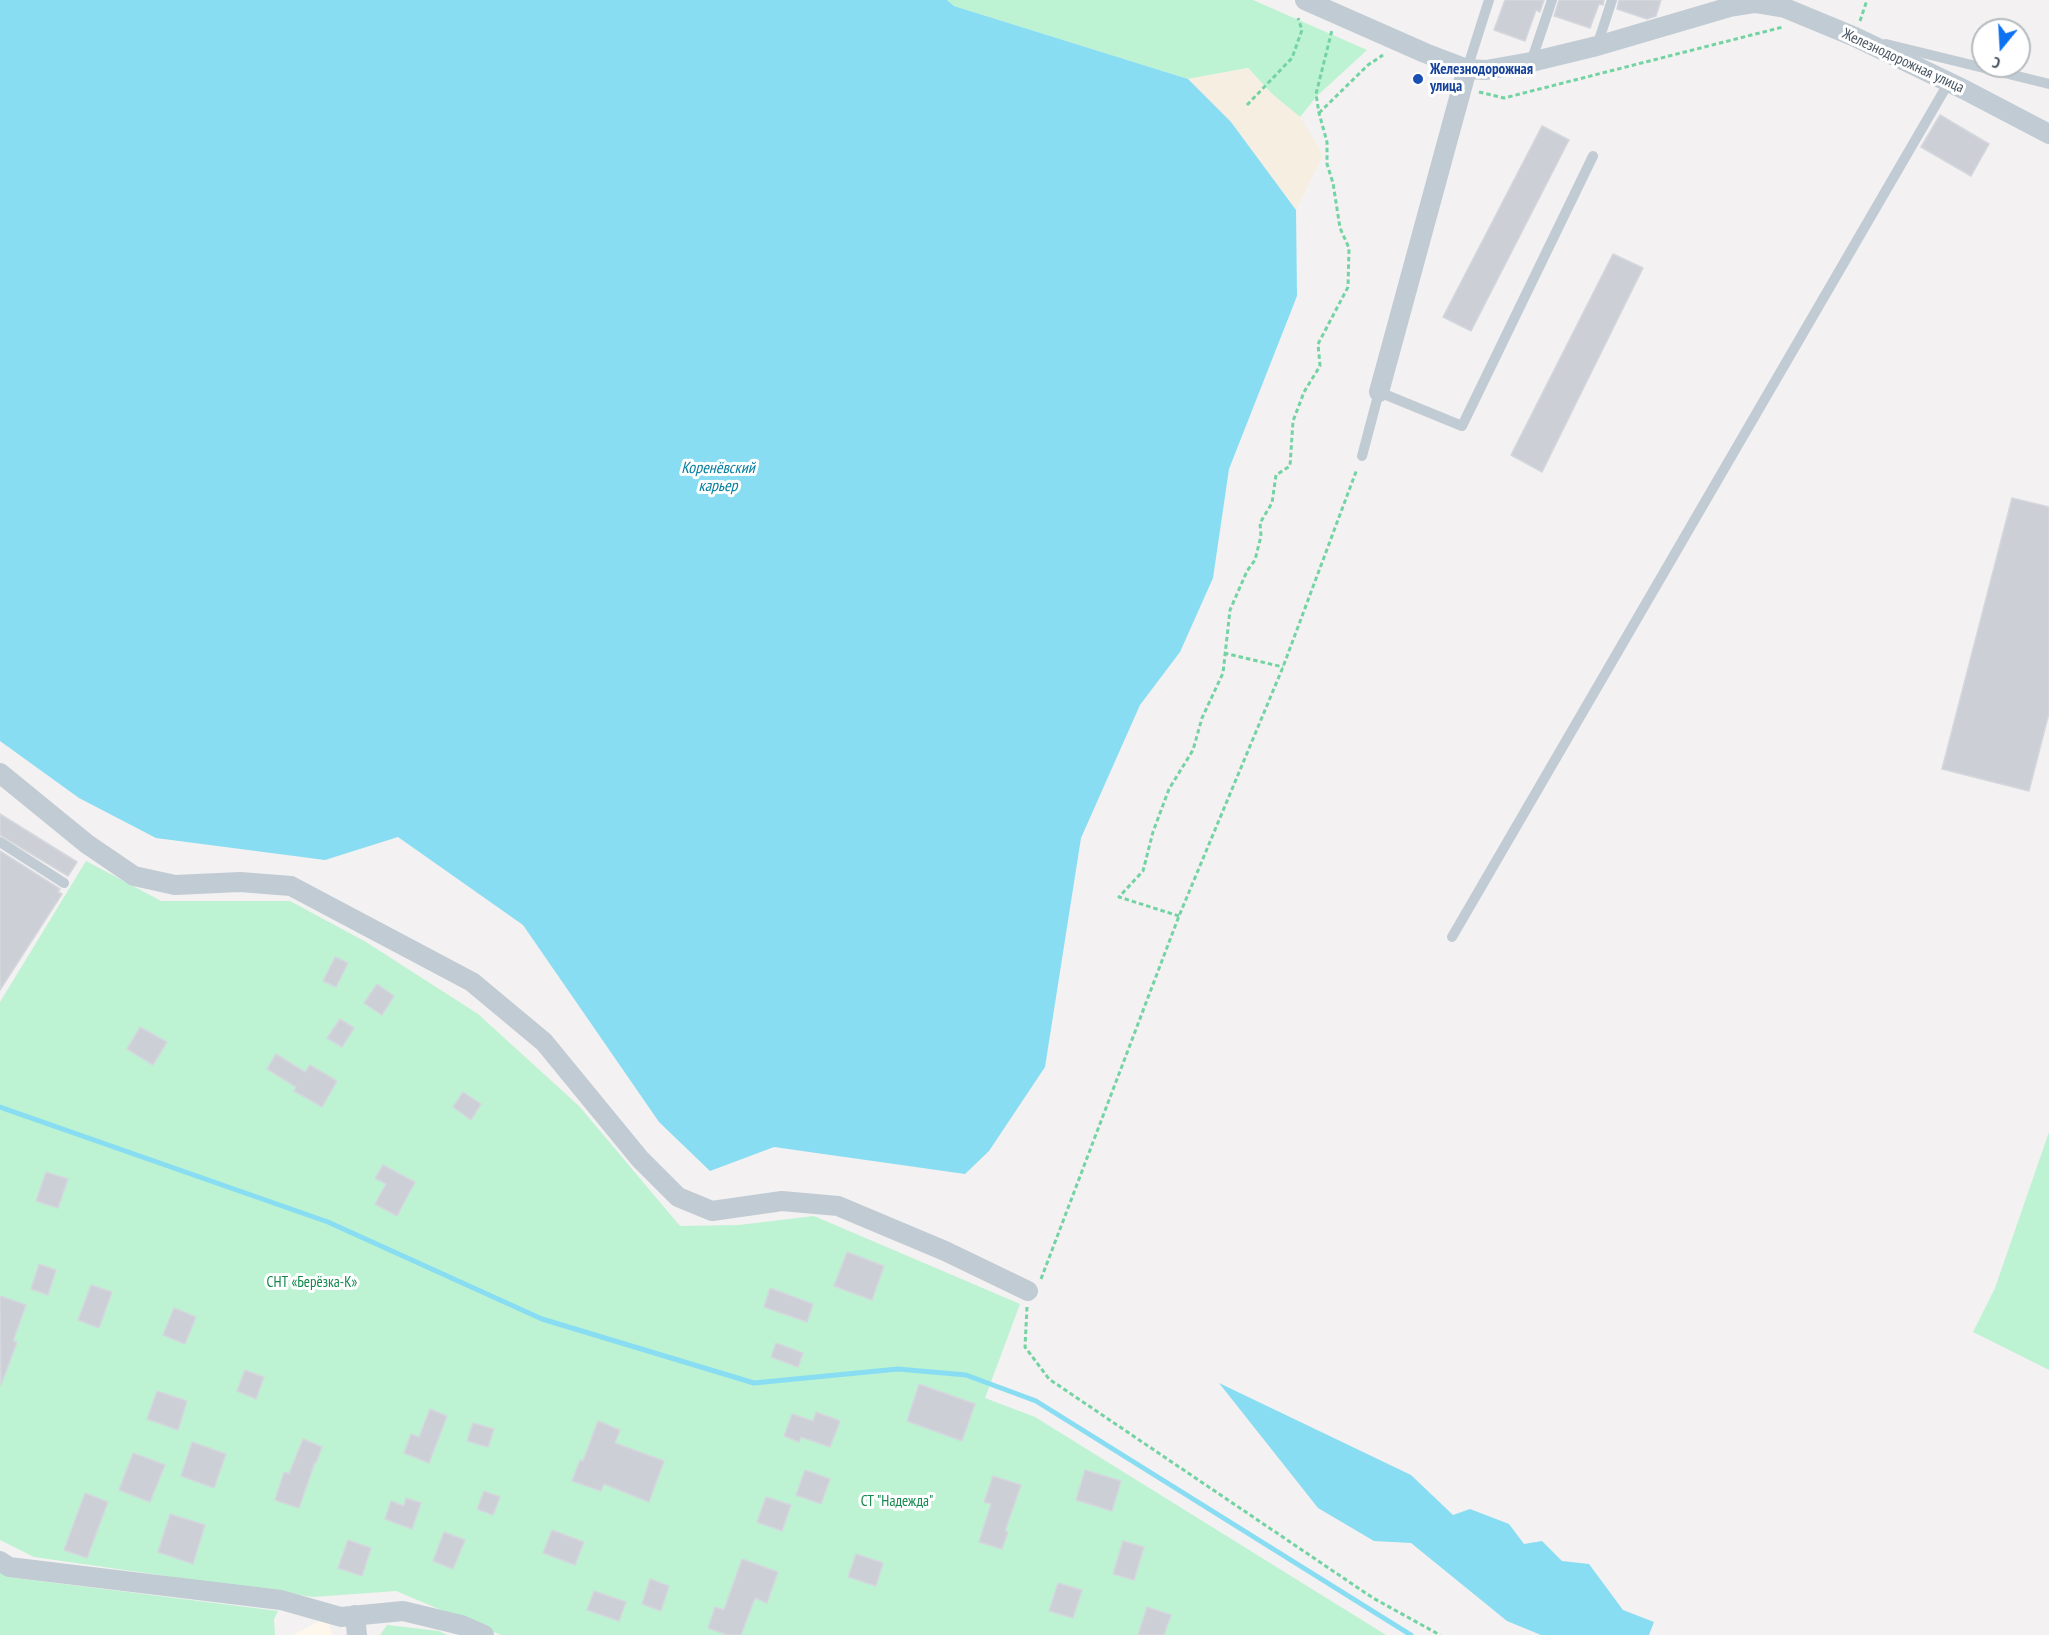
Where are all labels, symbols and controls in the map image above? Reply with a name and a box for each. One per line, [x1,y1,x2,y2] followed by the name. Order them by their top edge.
[1971,18,2031,78] north arrow
[1839,25,1967,97] street label: Железнодорожная улица
[1989,53,2003,74] text: С
[1430,61,1533,96] place label: Железнодорожная улица
[1411,72,1425,86] marker: Железнодорожная улица
[681,458,755,496] water label: Коренёвский карьер
[267,1274,357,1292] park label: СНТ «Берёзка-К»
[861,1493,933,1511] park label: СТ "Надежда"

